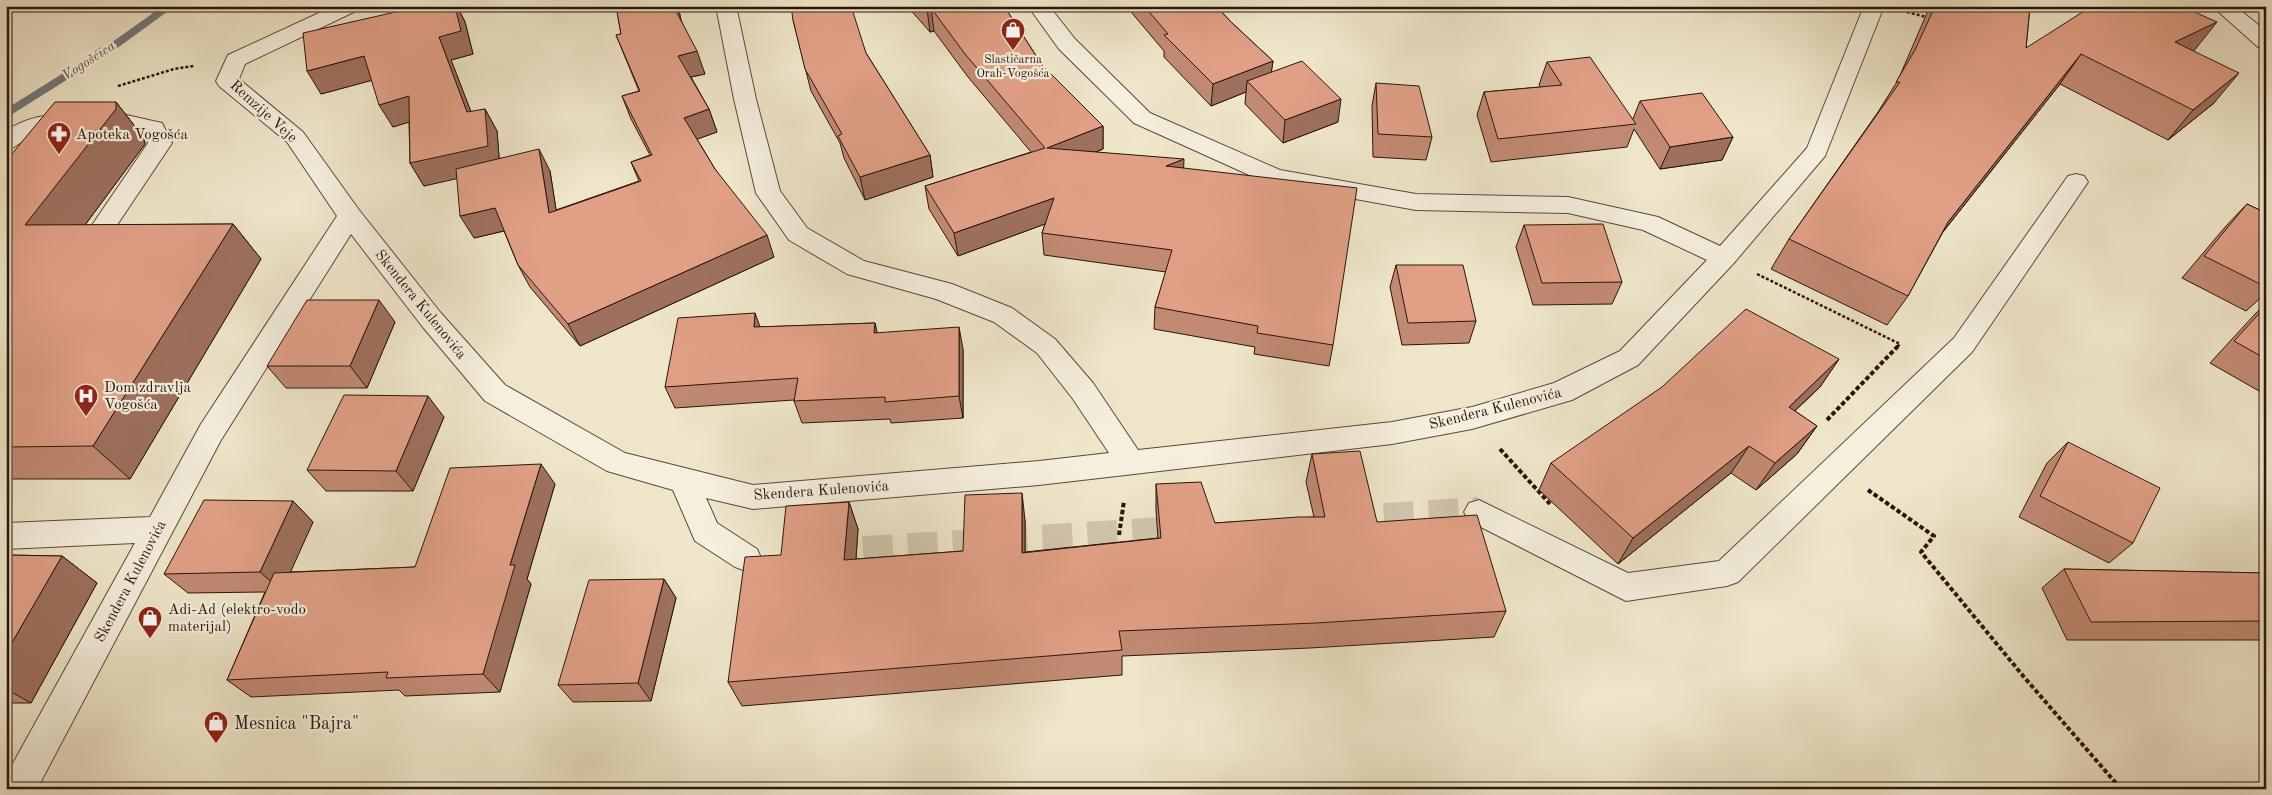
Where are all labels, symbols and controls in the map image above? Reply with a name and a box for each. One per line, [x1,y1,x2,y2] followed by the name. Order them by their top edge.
[1000,17,1026,51] shop icon: Slastičarna Orah-Vogošća
[60,38,119,84] water label: Vogošćica
[976,54,1050,80] place label: Slastičarna Orah-Vogošća
[226,78,300,146] street label: Remzije Veje
[46,121,72,155] pharmacy icon: Apoteka Vogošća
[76,128,188,143] place label: Apoteka Vogošća
[371,247,469,363] street label: Skendera Kulenovića
[104,381,192,413] place label: Dom zdravlja Vogošća
[73,383,99,417] hospital icon: Dom zdravlja Vogošća
[1428,386,1564,433] street label: Skendera Kulenovića
[753,479,890,504] street label: Skendera Kulenovića
[93,518,170,645] street label: Skendera Kulenovića
[168,603,306,635] place label: Adi-Ad (elektro-vodo materijal)
[137,605,163,639] shop icon: Adi-Ad (elektro-vodo materijal)
[203,710,229,744] shop icon: Mesnica "Bajra"
[234,715,359,733] place label: Mesnica "Bajra"

